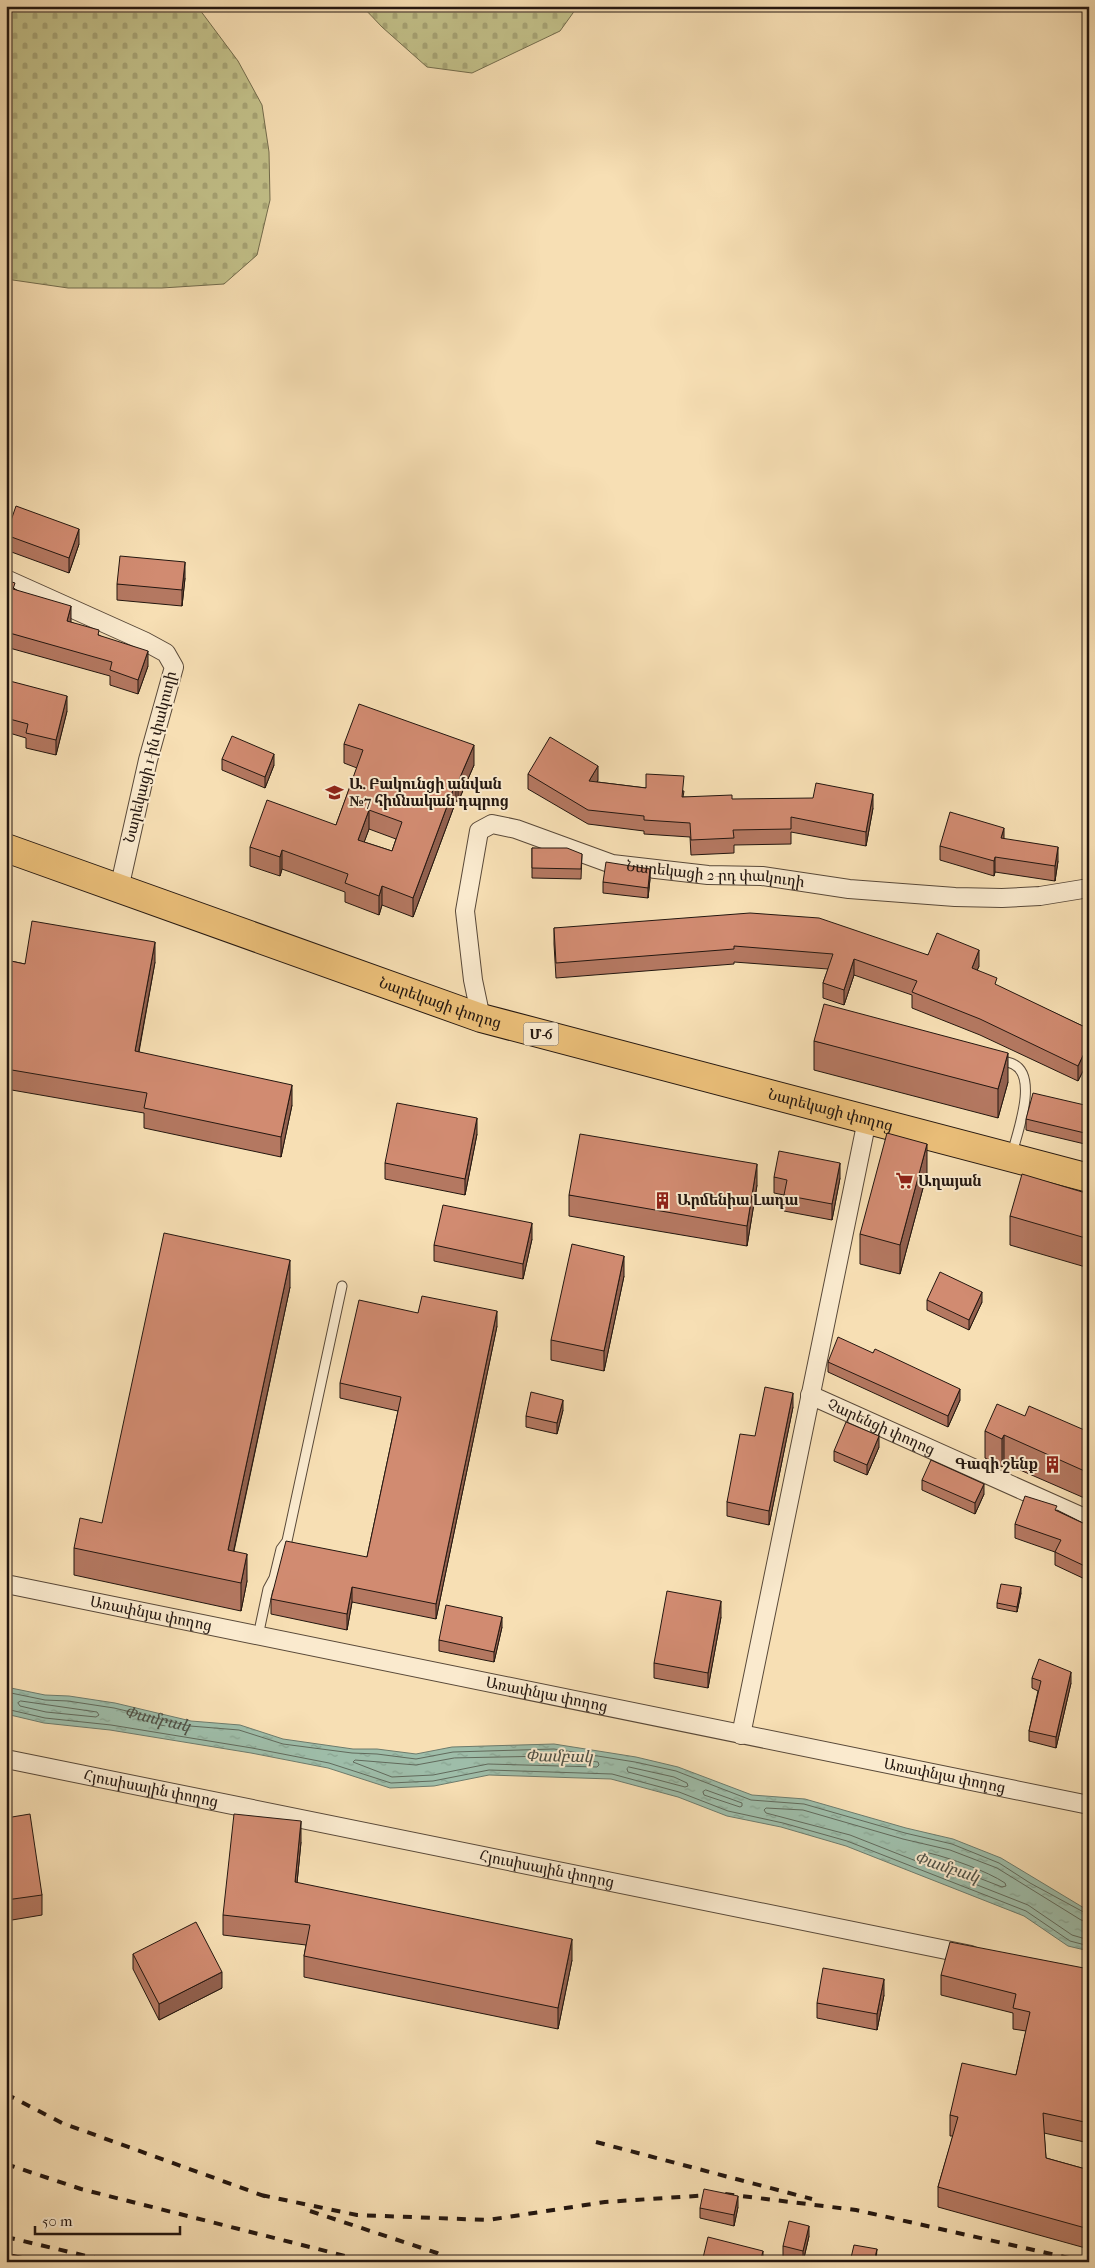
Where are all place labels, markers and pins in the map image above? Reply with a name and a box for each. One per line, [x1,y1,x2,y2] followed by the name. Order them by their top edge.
[349,775,509,810] place label: Ա. Բակունցի անվան №7 հիմնական դպրոց
[325,783,345,803] school or university icon: Ա. Բակունցի անվան №7 հիմնական դպրոց
[894,1171,914,1191] supermarket icon: Աղայան
[918,1172,981,1190] place label: Աղայան
[653,1190,673,1210] building icon: Արմենիա Լադա
[677,1191,799,1209] place label: Արմենիա Լադա
[1042,1454,1062,1474] building icon: Գազի շենք
[955,1455,1038,1473] place label: Գազի շենք

